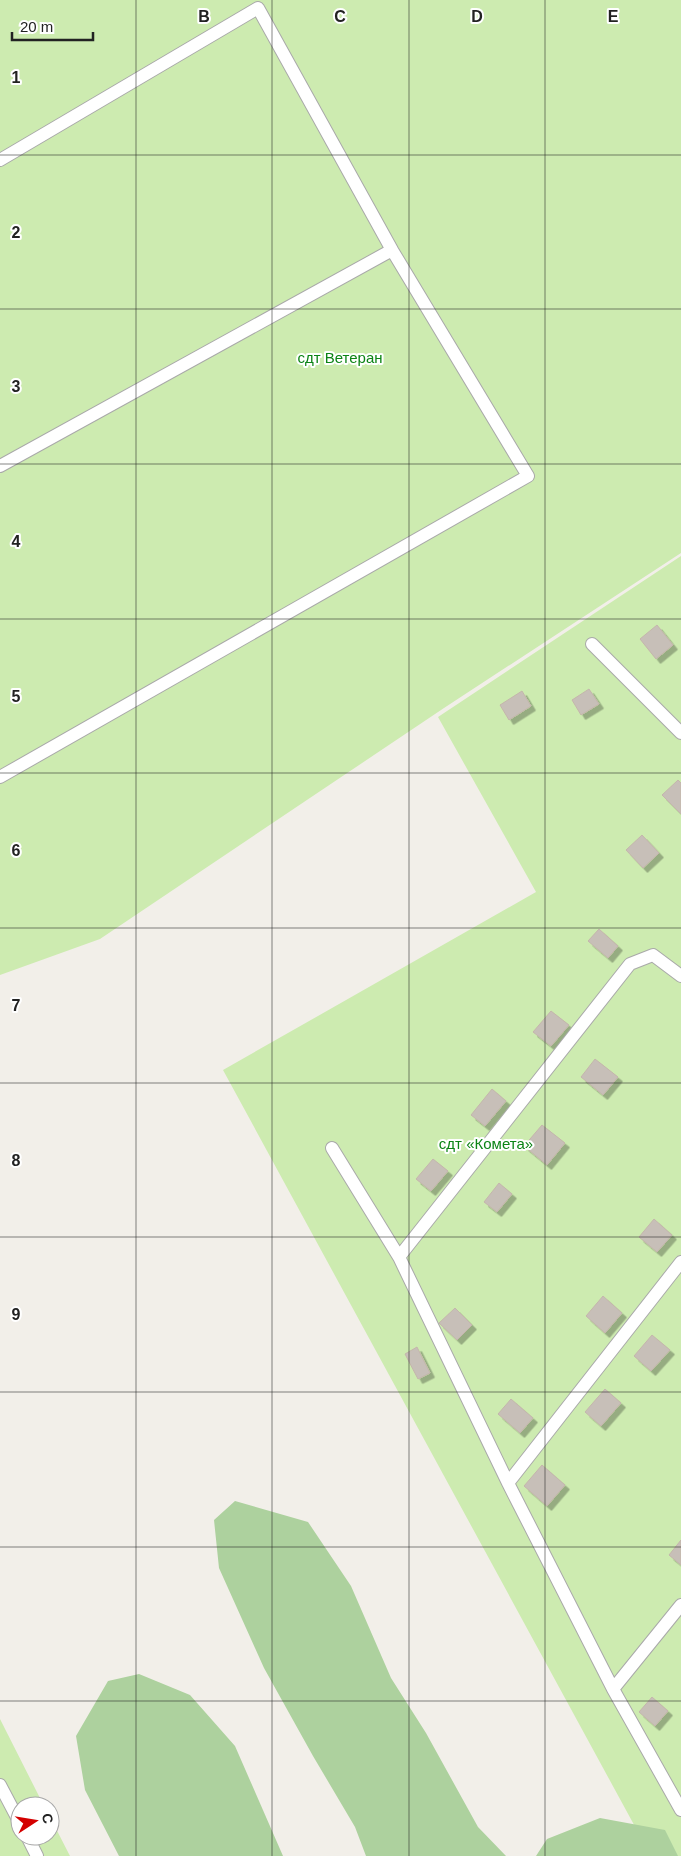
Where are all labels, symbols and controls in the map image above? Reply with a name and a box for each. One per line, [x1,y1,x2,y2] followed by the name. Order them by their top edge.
[198,8,210,25] text: B
[334,8,346,25] text: C
[471,8,483,25] text: D
[608,8,619,25] text: E
[12,10,94,42] scale bar
[20,18,53,35] text: 20 m
[12,69,21,86] text: 1
[12,224,21,241] text: 2
[297,349,383,366] park label: сдт Ветеран
[12,378,21,395] text: 3
[12,533,21,550] text: 4
[12,688,21,705] text: 5
[12,842,21,859] text: 6
[12,997,21,1014] text: 7
[439,1135,533,1152] park label: сдт «Комета»
[12,1152,21,1169] text: 8
[12,1306,21,1323] text: 9
[10,1796,60,1846] north arrow
[39,1812,57,1825] text: С

